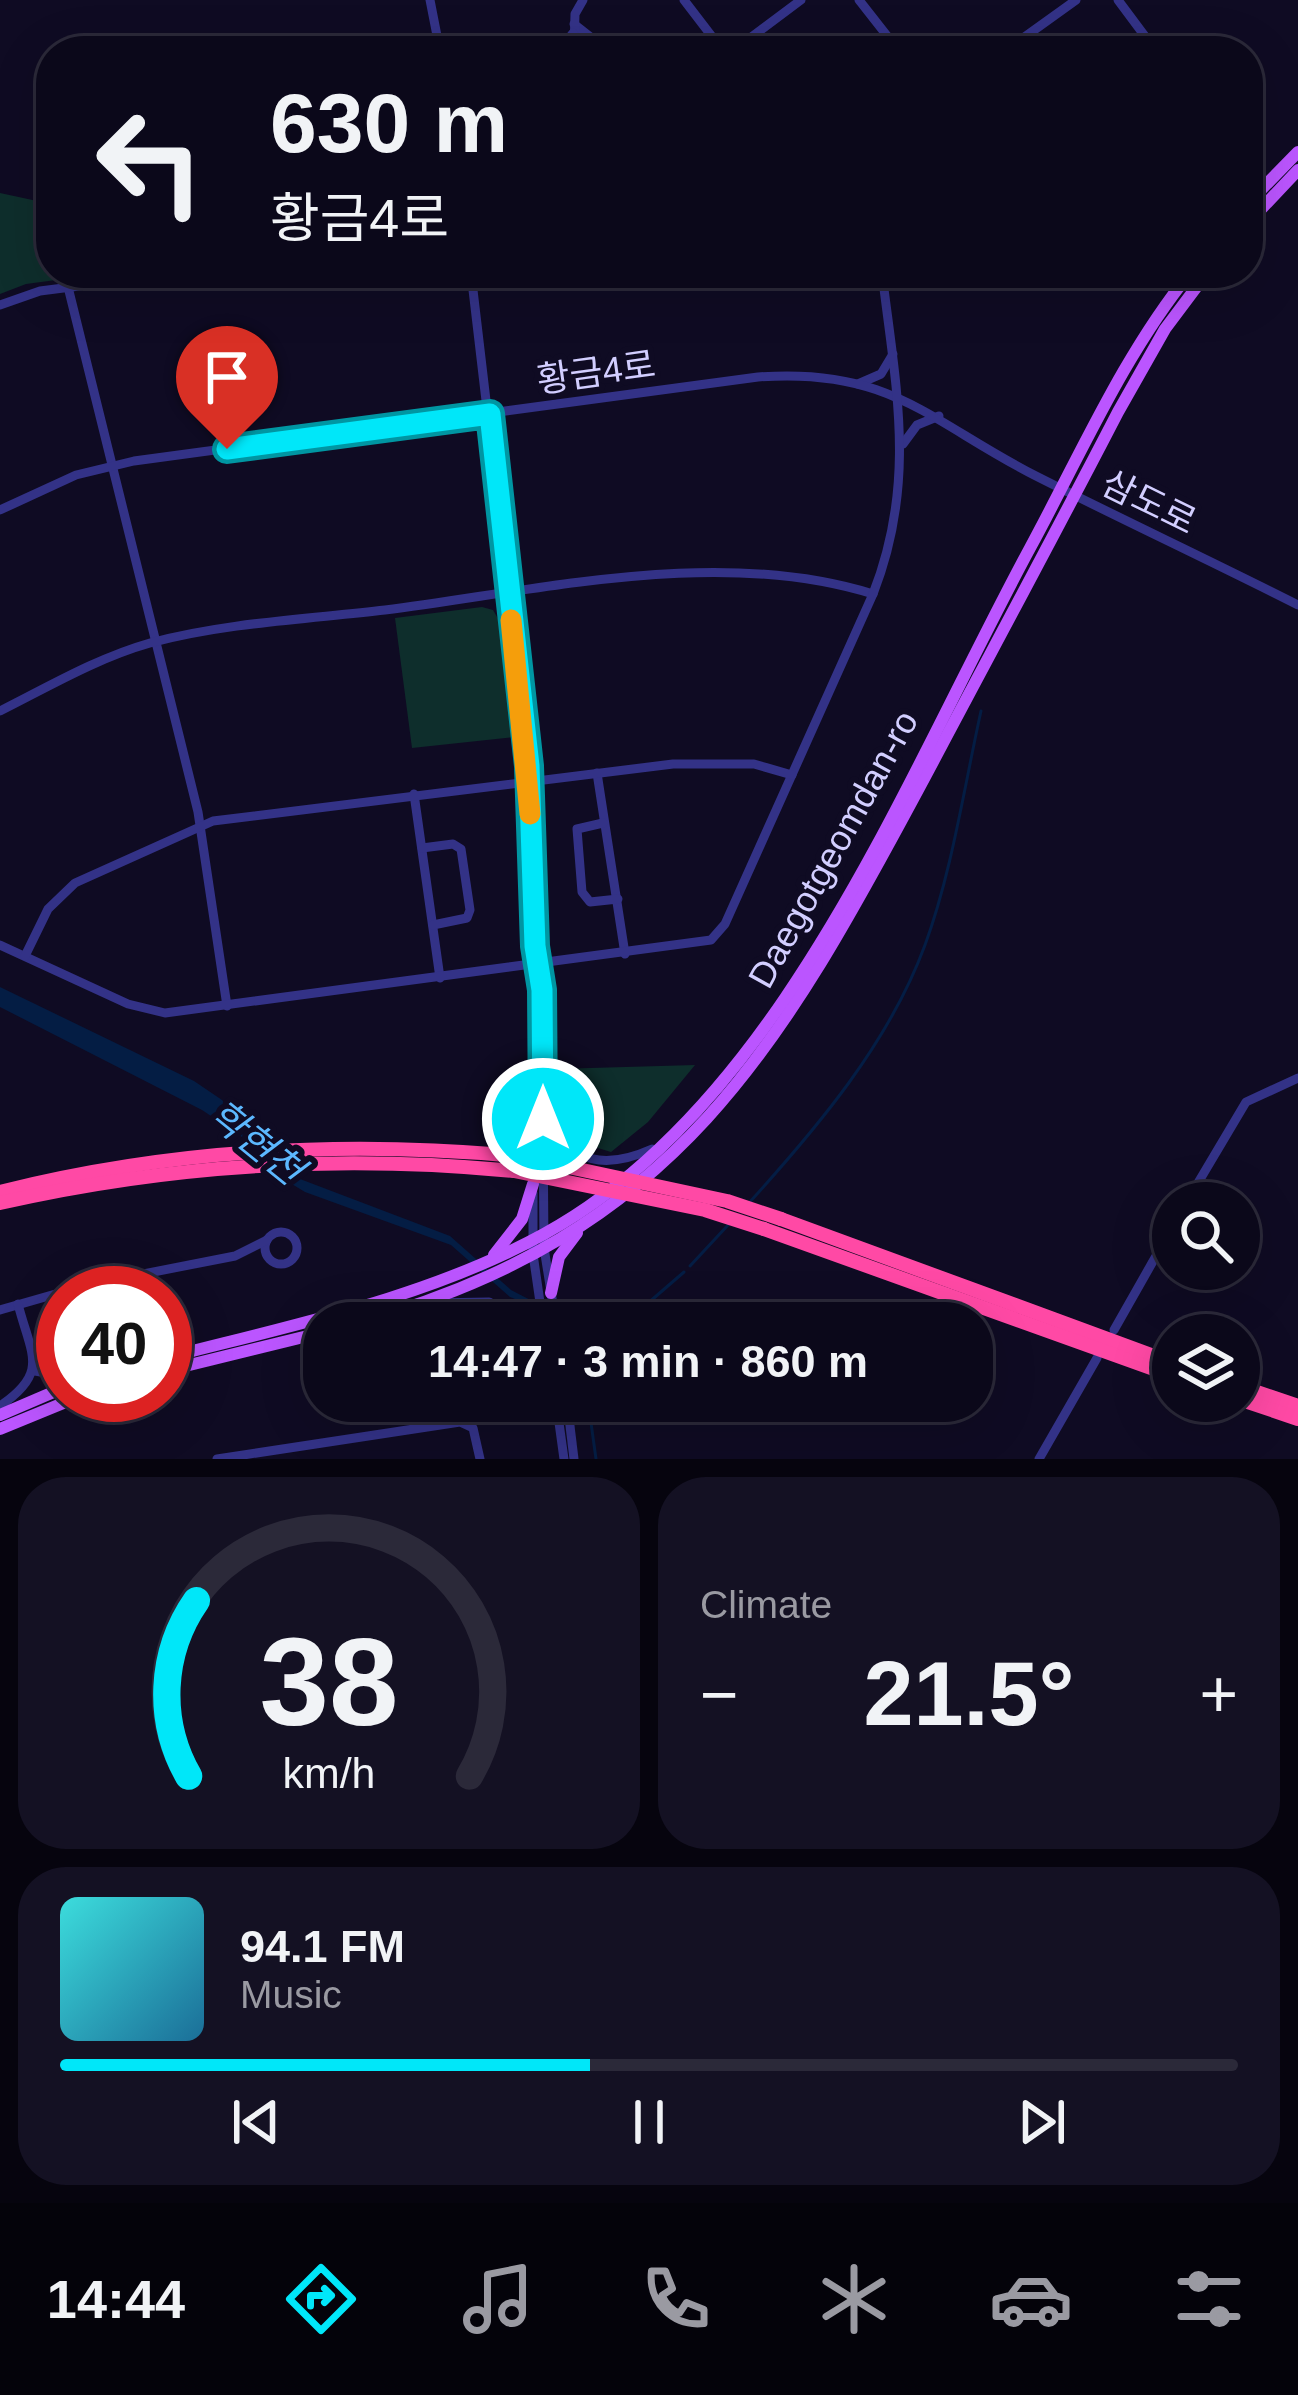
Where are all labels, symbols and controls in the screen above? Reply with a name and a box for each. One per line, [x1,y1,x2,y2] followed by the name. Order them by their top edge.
[270,76,508,170] text: 630 m
[72,84,228,240] icon: left
[270,188,449,248] text: 황금4로
[176,326,278,449] pin
[534,343,658,401] street label: 황금4로
[194,344,260,410] icon: arrive
[1095,462,1203,542] street label: 삼도로
[740,703,926,995] street label: Daegotgeomdan-ro
[480,1056,606,1182] position arrow
[201,1091,315,1195] water label: 학현천
[1152,1182,1260,1422] map controls
[1152,1182,1260,1290] button: search
[36,1266,192,1422] speed limit sign: 40
[1152,1314,1260,1422] button: layers
[428,1336,868,1387] text: 14:47 · 3 min · 860 m
[700,1583,832,1626] text: Climate
[260,1612,398,1751] text: 38
[863,1644,1075,1744] text: 21.5°
[700,1657,739,1731] text: −
[1199,1657,1238,1731] text: +
[283,1749,375,1797] text: km/h
[240,1921,405,1972] text: 94.1 FM
[240,1973,342,2016] text: Music
[223,2089,289,2155] icon: previous
[616,2089,682,2155] icon: pause
[1009,2089,1075,2155] icon: next
[279,2257,363,2341] icon: directions
[456,2257,540,2341] icon: music
[634,2257,718,2341] icon: phone
[812,2257,896,2341] icon: climate
[989,2257,1073,2341] icon: car
[1167,2257,1251,2341] icon: filters
[47,2269,185,2329] text: 14:44

